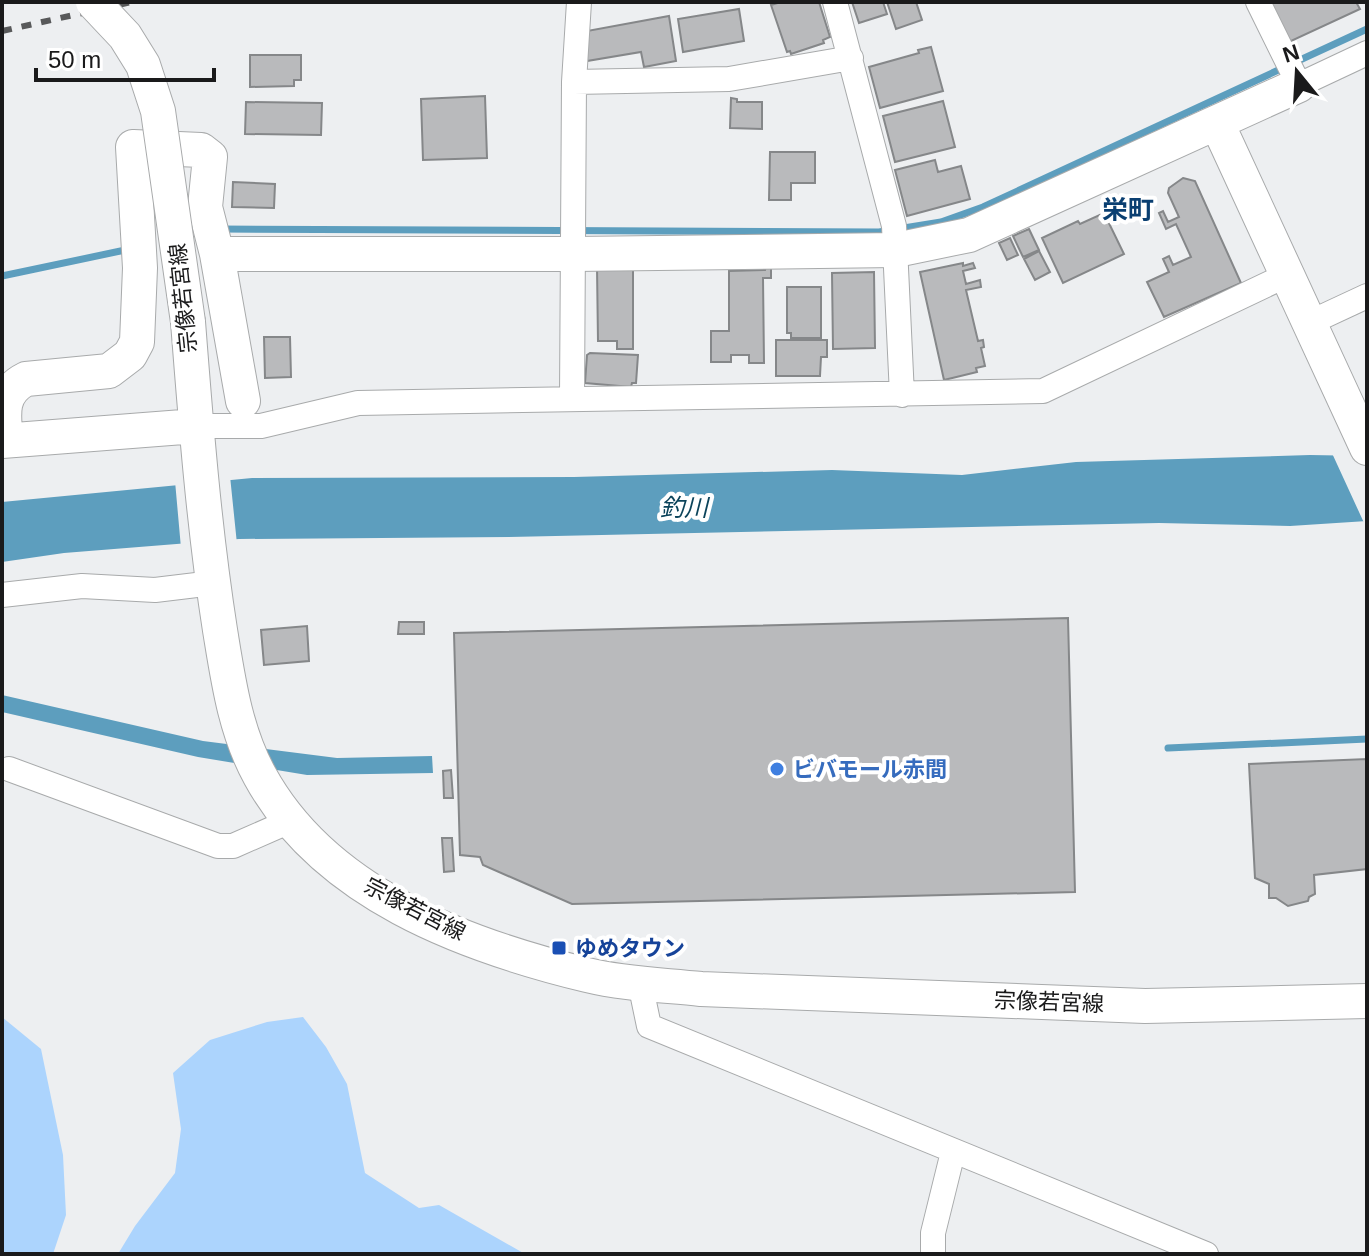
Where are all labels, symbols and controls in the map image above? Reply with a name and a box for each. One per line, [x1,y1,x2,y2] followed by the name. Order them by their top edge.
[36,32,214,82] scale bar
[1257,32,1337,112] north arrow
[1280,39,1302,68] text: N
[48,46,101,73] text: 50 m
[1102,195,1154,225] district label: 栄町
[165,242,201,354] street label: 宗像若宮線
[660,494,711,521] water label: 釣川
[793,757,947,782] place label: ビバモール赤間
[768,760,786,778] marker: ビバモール赤間
[360,873,470,945] street label: 宗像若宮線
[575,936,685,961] place label: ゆめタウン
[550,939,568,957] marker: ゆめタウン
[994,988,1104,1016] street label: 宗像若宮線

